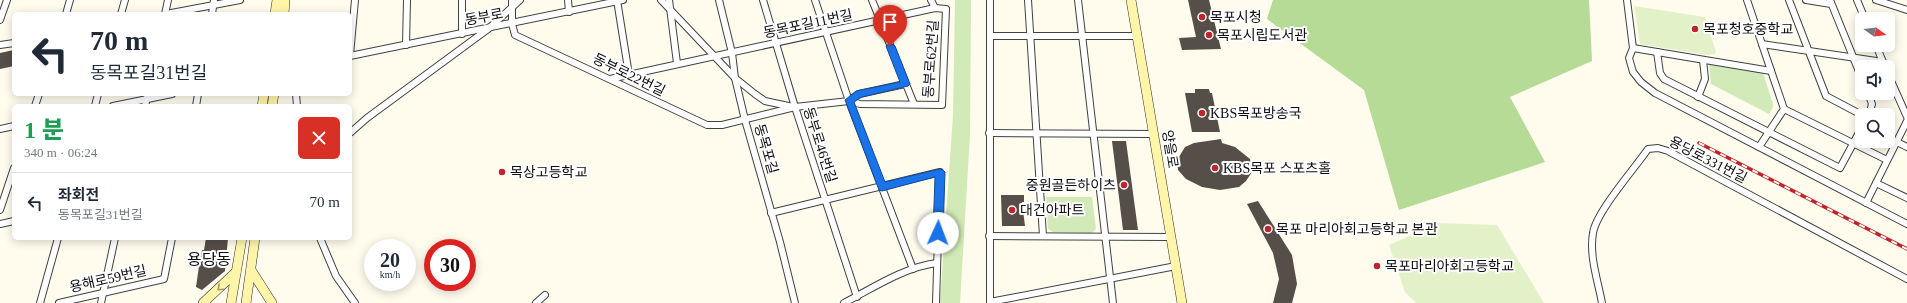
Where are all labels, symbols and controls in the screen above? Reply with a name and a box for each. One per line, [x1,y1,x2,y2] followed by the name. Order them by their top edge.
[873,5,907,46] pin
[464,6,505,28] street label: 동부로
[762,7,854,41] street label: 동목포길11번길
[1210,10,1262,25] place label: 목포시청
[879,11,901,33] icon: arrive
[1197,12,1207,22] marker: 목포시청
[1855,12,1895,52] north arrow
[1855,12,1895,148] map controls
[921,19,941,99] street label: 동부로62번길
[1703,21,1793,37] place label: 목포청호중학교
[1690,24,1700,34] marker: 목포청호중학교
[90,25,148,56] text: 70 m
[24,28,76,80] icon: left
[1217,28,1307,43] place label: 목포시립도서관
[1204,30,1214,40] marker: 목포시립도서관
[590,51,668,99] street label: 동부로22번길
[1855,60,1895,100] button: sound
[90,63,207,83] text: 동목포길31번길
[801,105,839,185] street label: 동부로46번길
[1210,106,1302,121] place label: KBS목포방송국
[1197,108,1207,118] marker: KBS목포방송국
[1855,108,1895,148] button: search
[24,117,64,143] text: 1 분
[298,117,340,159] button: close
[752,122,780,176] street label: 동목포길
[1160,129,1180,169] street label: 양을로
[1667,134,1749,186] street label: 용당로331번길
[24,145,97,160] text: 340 m · 06:24
[1223,161,1331,176] place label: KBS목포 스포츠홀
[1210,163,1220,173] marker: KBS목포 스포츠홀
[510,164,587,180] place label: 목상고등학교
[497,167,507,177] marker: 목상고등학교
[1026,178,1116,193] place label: 중원골든하이츠
[1119,180,1129,190] marker: 중원골든하이츠
[58,187,99,203] text: 좌회전
[24,192,46,214] icon: left
[310,194,340,210] text: 70 m
[1020,203,1085,218] place label: 대건아파트
[1007,205,1017,215] marker: 대건아파트
[58,207,143,222] text: 동목포길31번길
[917,212,959,254] position arrow
[1276,221,1438,237] place label: 목포 마리아회고등학교 본관
[1263,224,1273,234] marker: 목포 마리아회고등학교 본관
[424,239,476,291] speed limit sign: 30
[380,249,400,271] text: 20
[187,251,231,268] district label: 용당동
[1385,258,1514,274] place label: 목포마리아회고등학교
[1372,261,1382,271] marker: 목포마리아회고등학교
[68,263,148,295] street label: 용해로59번길
[380,269,400,280] text: km/h
[217,283,224,290] one-way arrow

